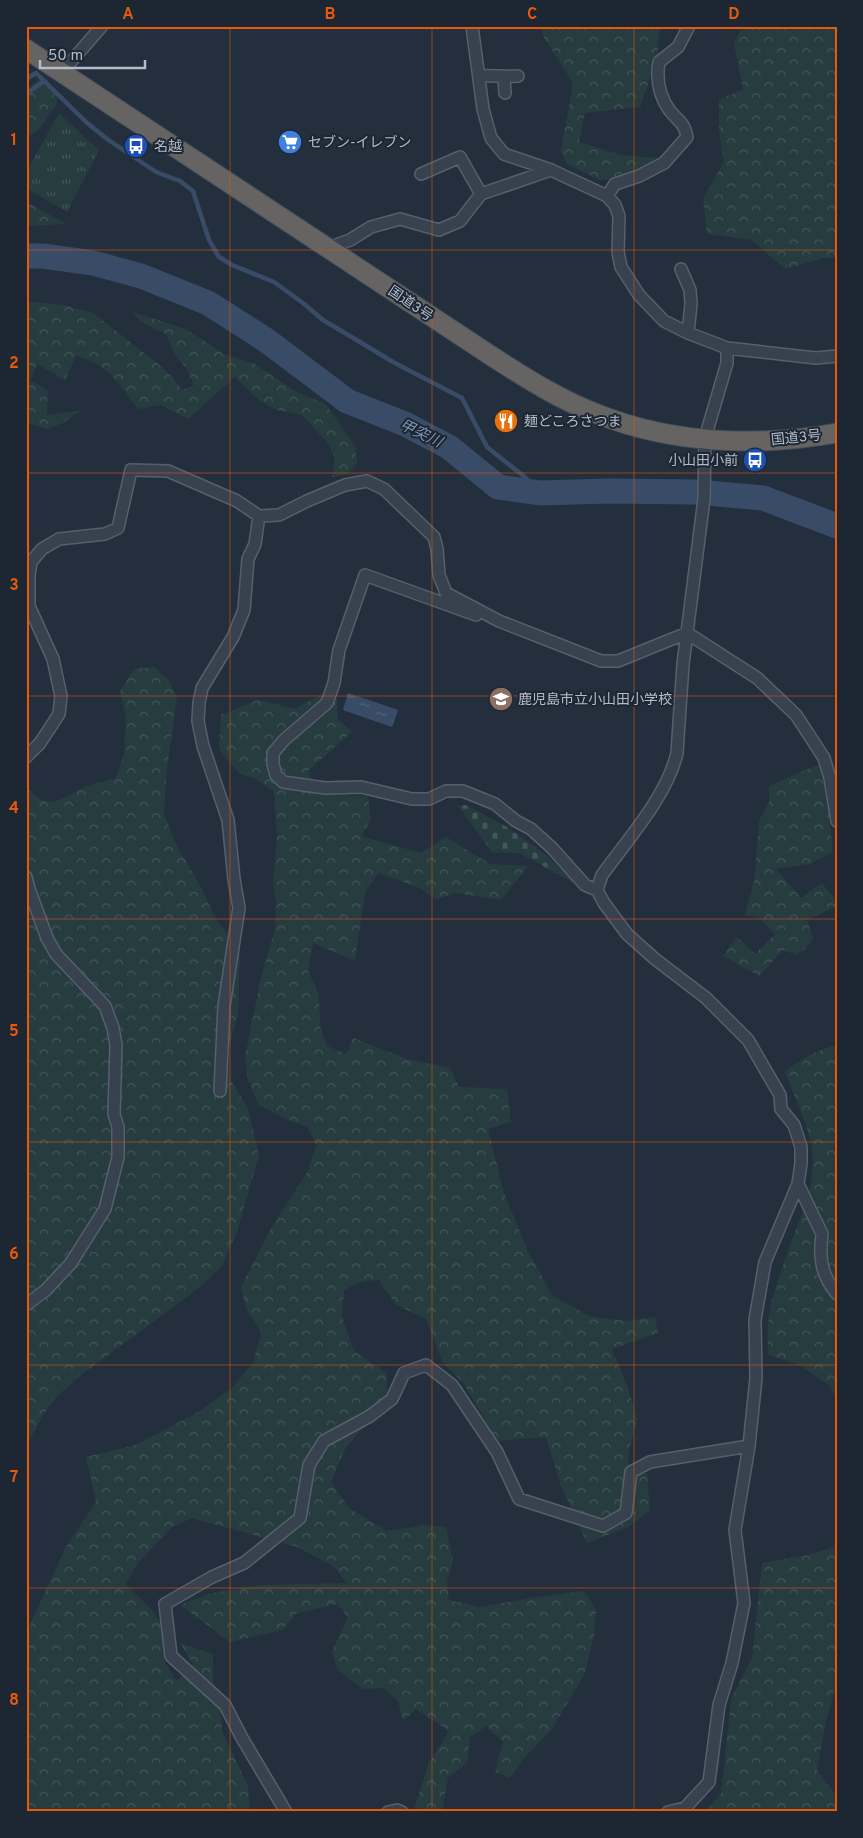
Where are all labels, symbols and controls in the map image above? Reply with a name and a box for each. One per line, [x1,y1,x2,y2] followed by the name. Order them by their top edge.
[122,5,134,25] text: A
[324,5,336,25] text: B
[527,5,537,25] text: C
[728,5,740,25] text: D
[40,38,145,70] scale bar
[48,47,83,66] text: 50 m
[277,129,303,155] supermarket icon: セブン-イレブン
[11,131,17,151] text: 1
[123,133,149,159] bus stop icon: 名越
[308,134,412,152] place label: セブン-イレブン
[154,139,182,156] place label: 名越
[385,283,436,325] street label: 国道3号
[9,354,19,374] text: 2
[493,408,519,434] restaurant icon: 麺どころさつま
[524,414,622,431] place label: 麺どころさつま
[396,416,447,454] water label: 甲突川
[770,427,822,450] street label: 国道3号
[742,447,768,473] bus stop icon: 小山田小前
[668,452,738,470] place label: 小山田小前
[9,576,19,596] text: 3
[488,686,514,712] school or university icon: 鹿児島市立小山田小学校
[518,692,672,709] place label: 鹿児島市立小山田小学校
[9,799,19,819] text: 4
[9,1022,19,1042] text: 5
[9,1245,19,1265] text: 6
[10,1468,18,1488] text: 7
[9,1691,19,1711] text: 8

